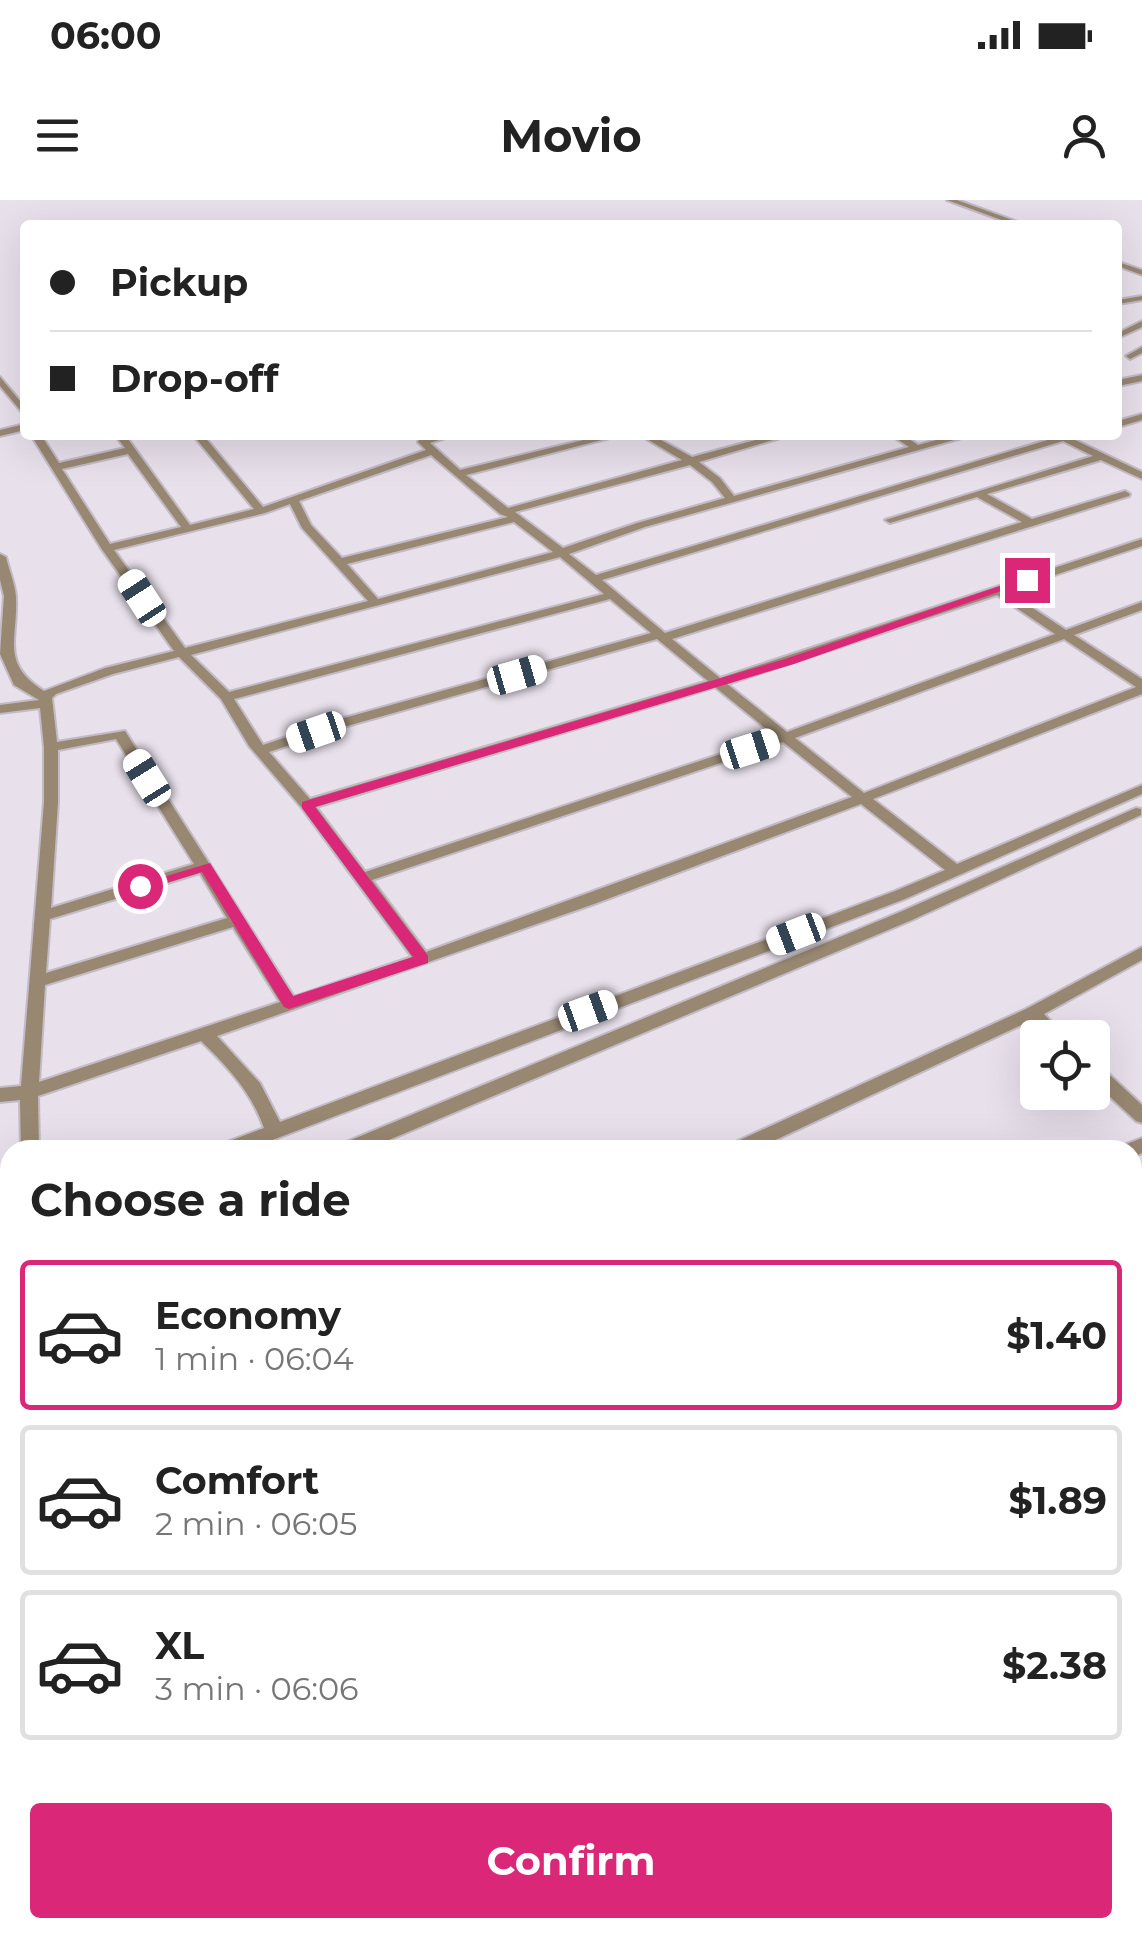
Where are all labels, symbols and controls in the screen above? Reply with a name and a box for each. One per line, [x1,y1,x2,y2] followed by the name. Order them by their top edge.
[50,12,162,59] text: 06:00
[30,108,85,163] icon: menu
[500,108,642,163] text: Movio
[1057,108,1112,163] icon: person
[110,259,248,306] text: Pickup
[110,355,279,402] text: Drop-off
[1005,558,1050,603] route end
[113,565,171,631] car
[484,652,550,698] car
[283,708,349,756] car
[717,725,783,773] car
[118,745,176,811] car
[118,864,163,909] route start
[763,909,829,959] car
[555,987,621,1035] car
[1020,1020,1110,1110] map controls
[1020,1020,1110,1110] button: locate
[30,1172,351,1227] text: Choose a ride
[35,1290,125,1380] icon: car
[155,1292,341,1339] text: Economy
[1006,1312,1107,1359] text: $1.40
[155,1339,354,1378] text: 1 min · 06:04
[35,1455,125,1545] icon: car
[155,1457,319,1504] text: Comfort
[1009,1477,1107,1524] text: $1.89
[155,1504,357,1543] text: 2 min · 06:05
[35,1620,125,1710] icon: car
[155,1622,204,1669] text: XL
[1002,1642,1107,1689] text: $2.38
[155,1669,359,1708] text: 3 min · 06:06
[30,1803,1112,1918] button: Confirm

